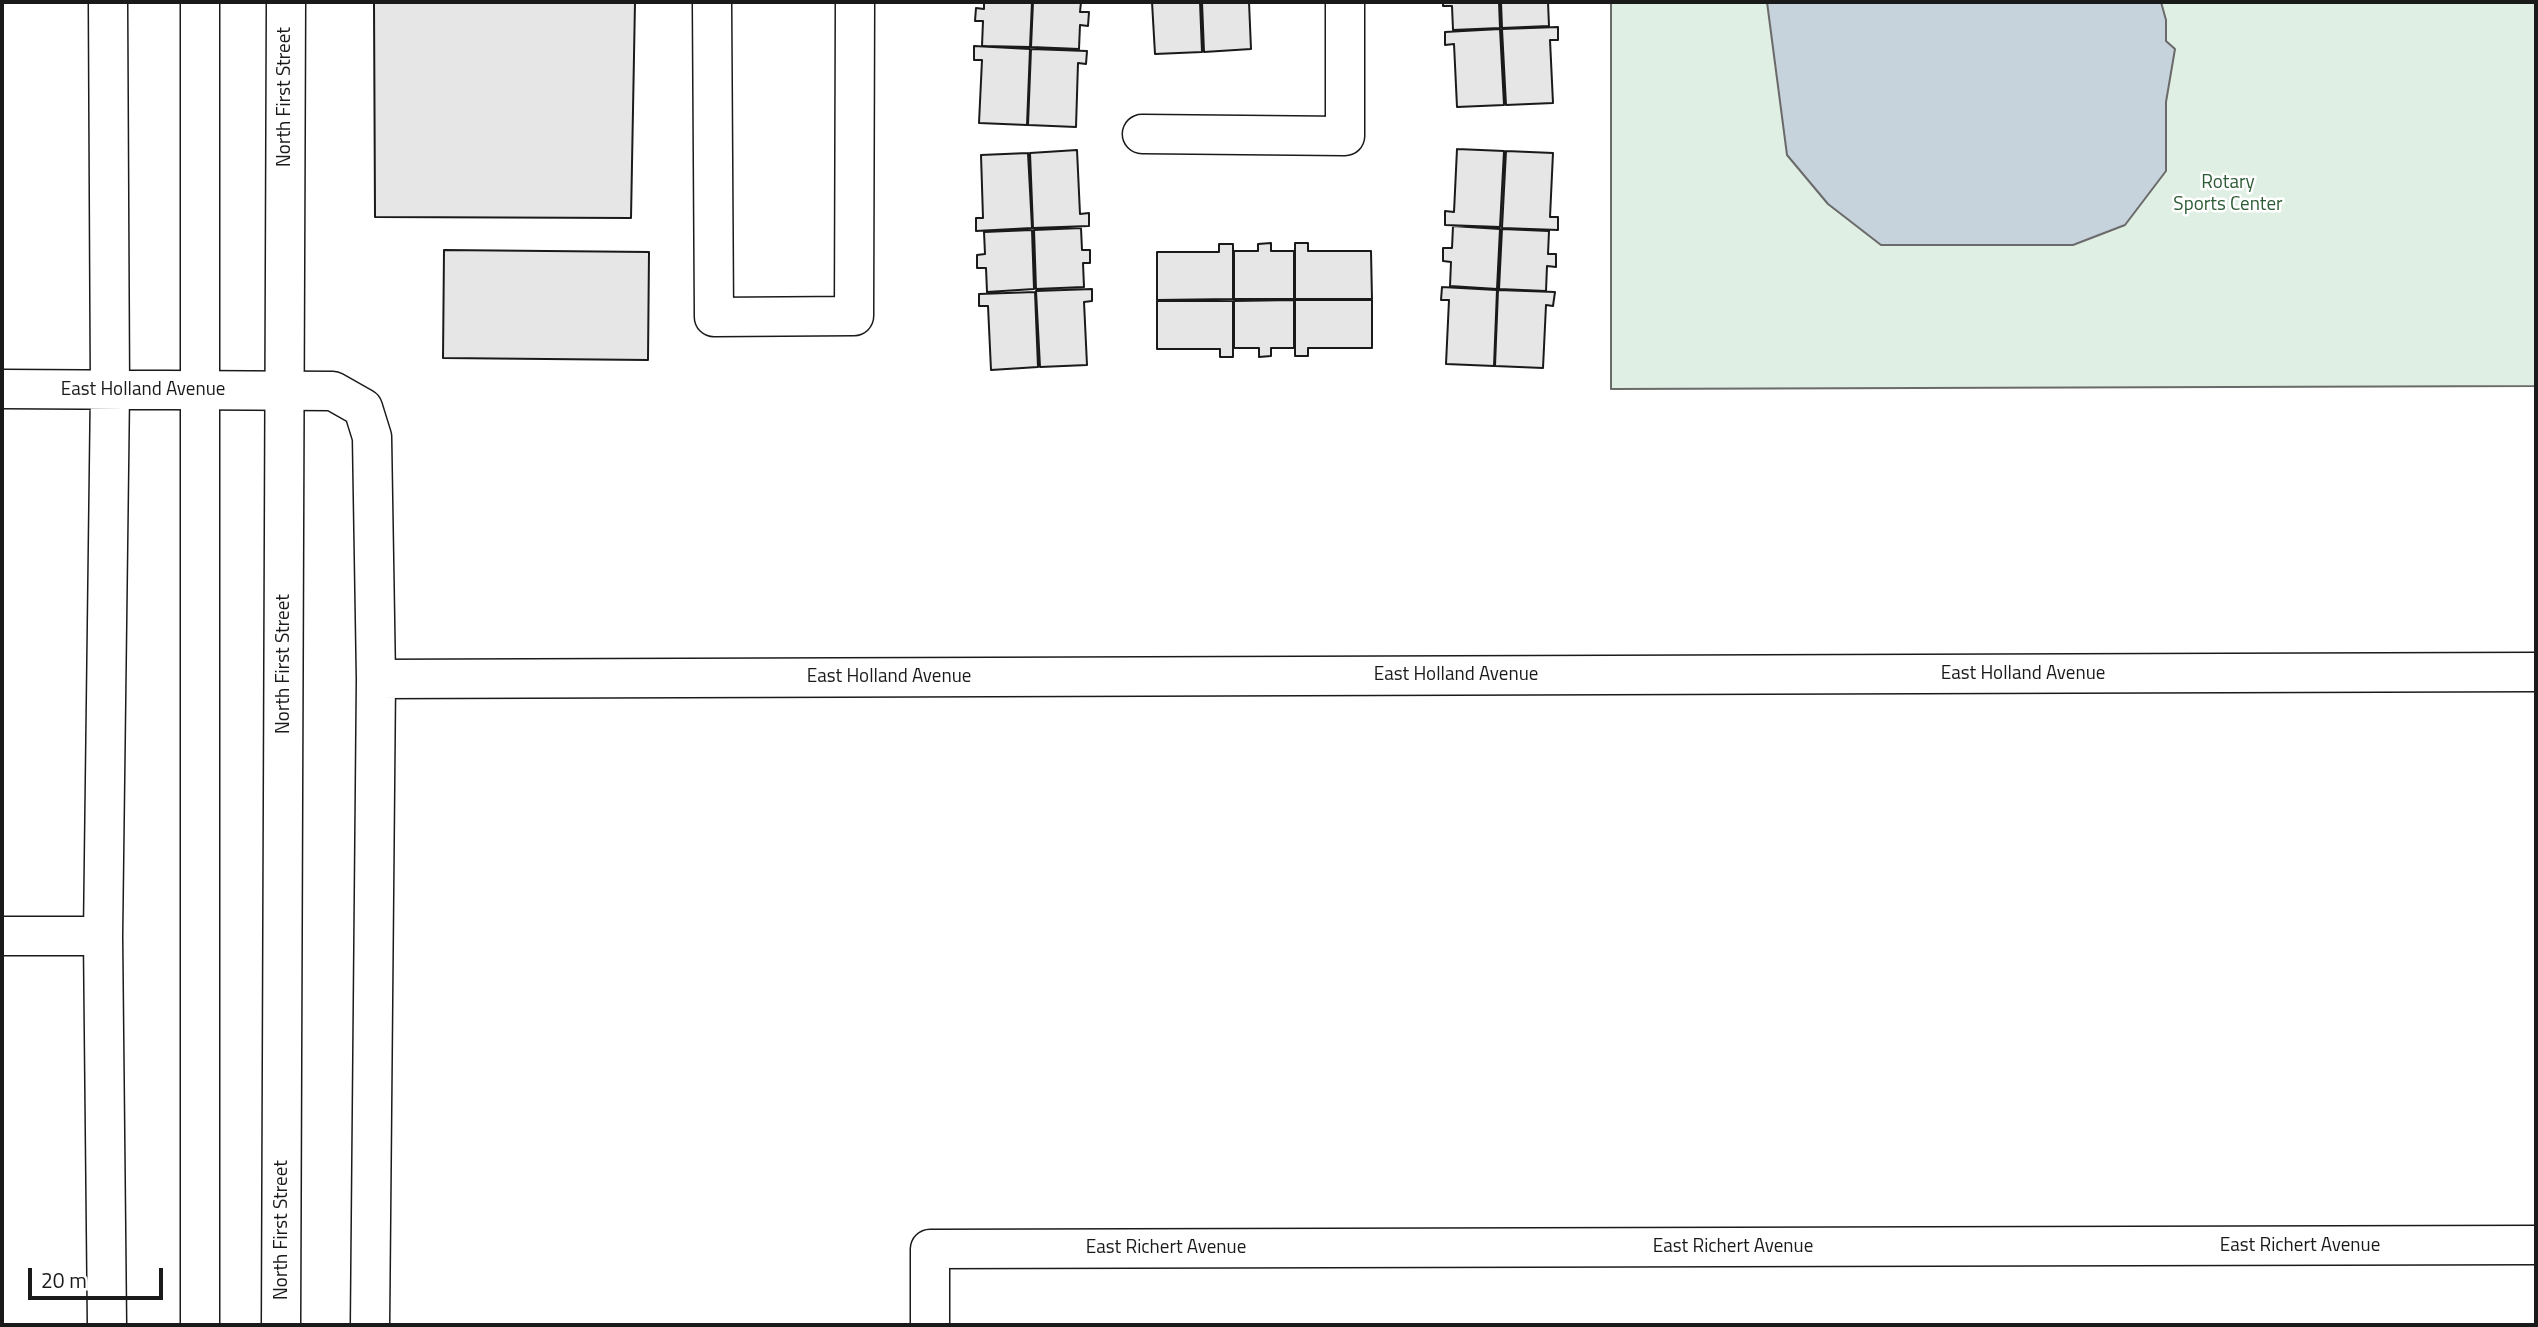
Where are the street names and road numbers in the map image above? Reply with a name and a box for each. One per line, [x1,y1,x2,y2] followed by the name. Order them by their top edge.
[274,27,296,167] street label: North First Street
[61,379,225,401] street label: East Holland Avenue
[273,594,295,734] street label: North First Street
[1941,663,2105,685] street label: East Holland Avenue
[1374,664,1538,686] street label: East Holland Avenue
[807,666,971,688] street label: East Holland Avenue
[271,1160,293,1300] street label: North First Street
[2220,1235,2380,1257] street label: East Richert Avenue
[1653,1236,1813,1258] street label: East Richert Avenue
[1086,1237,1246,1259] street label: East Richert Avenue

